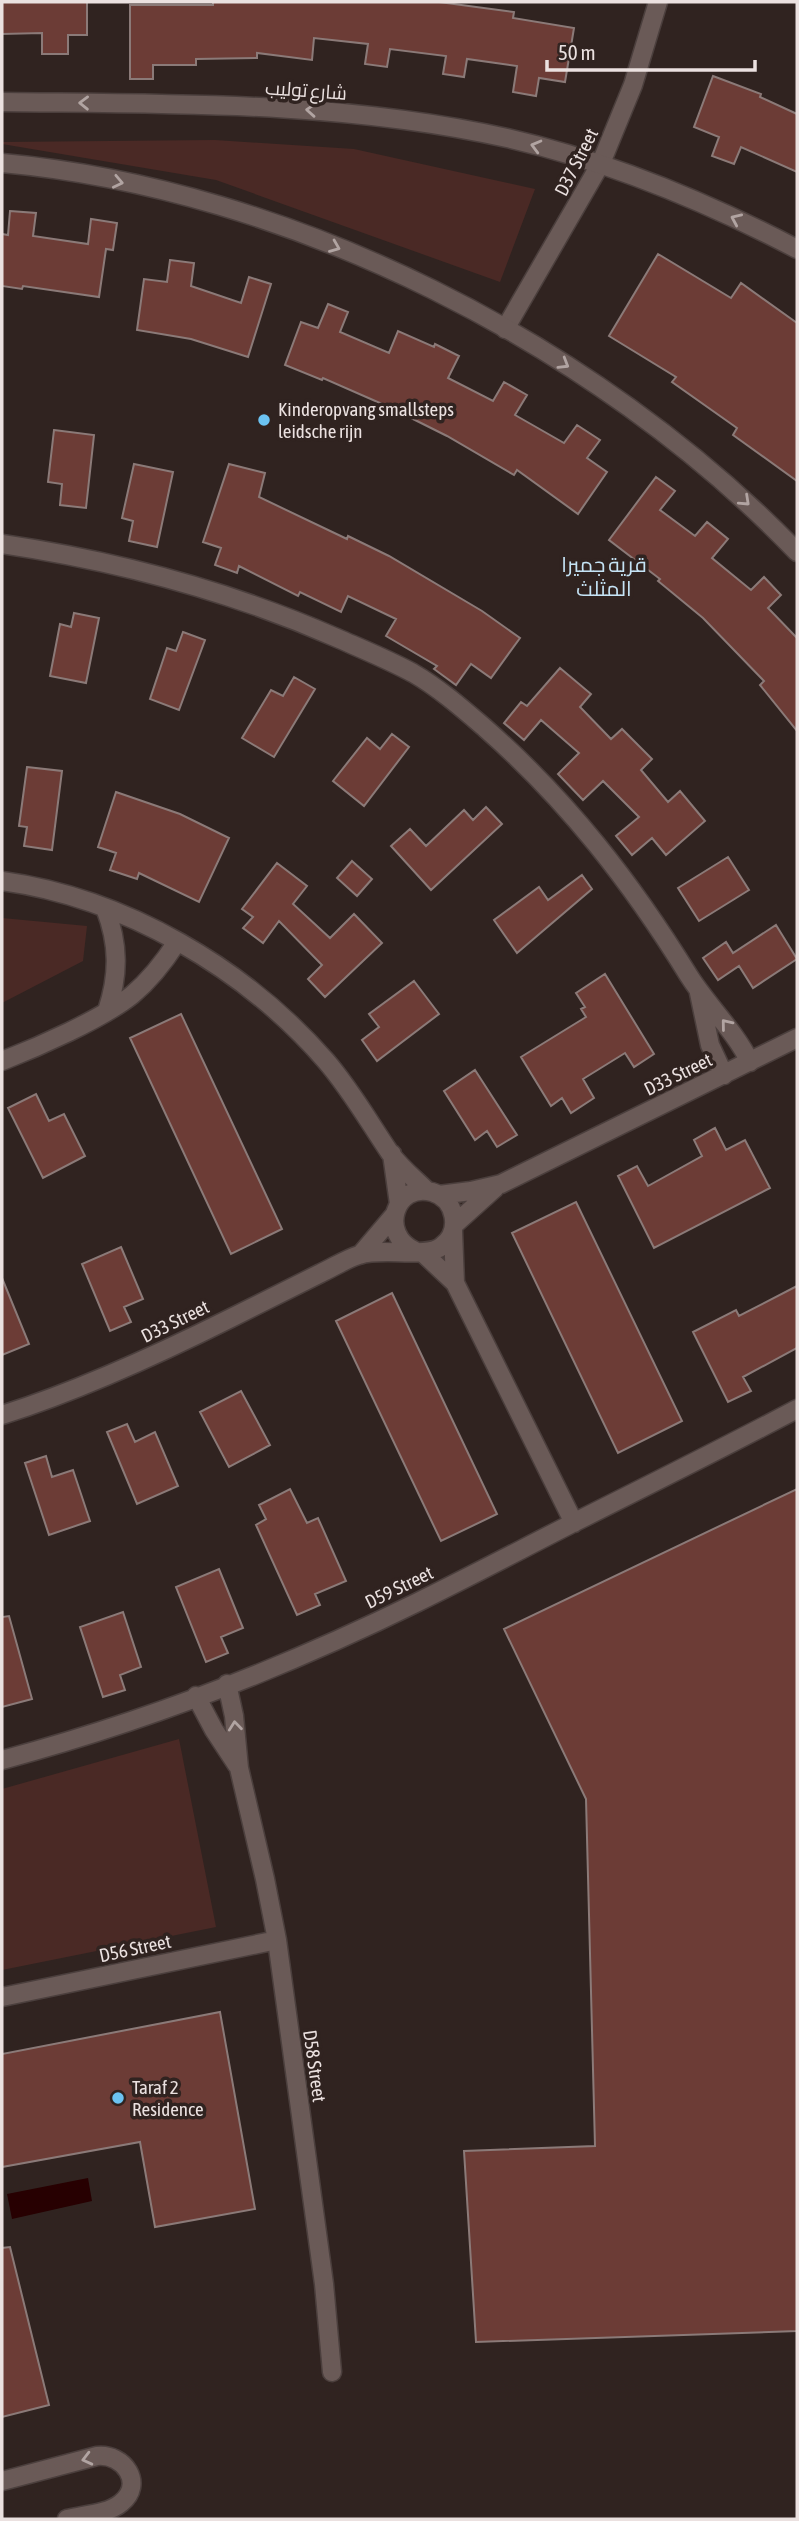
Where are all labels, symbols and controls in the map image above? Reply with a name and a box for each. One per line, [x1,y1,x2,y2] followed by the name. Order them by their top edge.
[547,28,755,72] scale bar
[558,40,596,64] text: 50 m
[264,76,348,107] street label: شارع توليب
[78,95,89,111] one-way arrow
[305,103,316,118] one-way arrow
[550,125,602,199] street label: D37 Street
[530,139,542,154] one-way arrow
[111,173,123,188] one-way arrow
[731,213,743,227] one-way arrow
[328,239,340,253] one-way arrow
[556,355,569,368] one-way arrow
[278,398,454,442] place label: Kinderopvang smallsteps leidsche rijn
[256,412,272,428] marker: Kinderopvang smallsteps leidsche rijn
[737,493,750,505] one-way arrow
[561,552,647,600] district label: قرية جميرا المثلث
[722,1020,735,1032] one-way arrow
[640,1048,716,1100] street label: D33 Street
[137,1295,213,1347] street label: D33 Street
[361,1561,437,1613] street label: D59 Street
[228,1720,243,1731] one-way arrow
[97,1930,173,1966] street label: D56 Street
[299,2028,331,2104] street label: D58 Street
[132,2076,204,2120] place label: Taraf 2 Residence
[110,2090,126,2106] marker: Taraf 2 Residence
[81,2451,93,2465] one-way arrow

